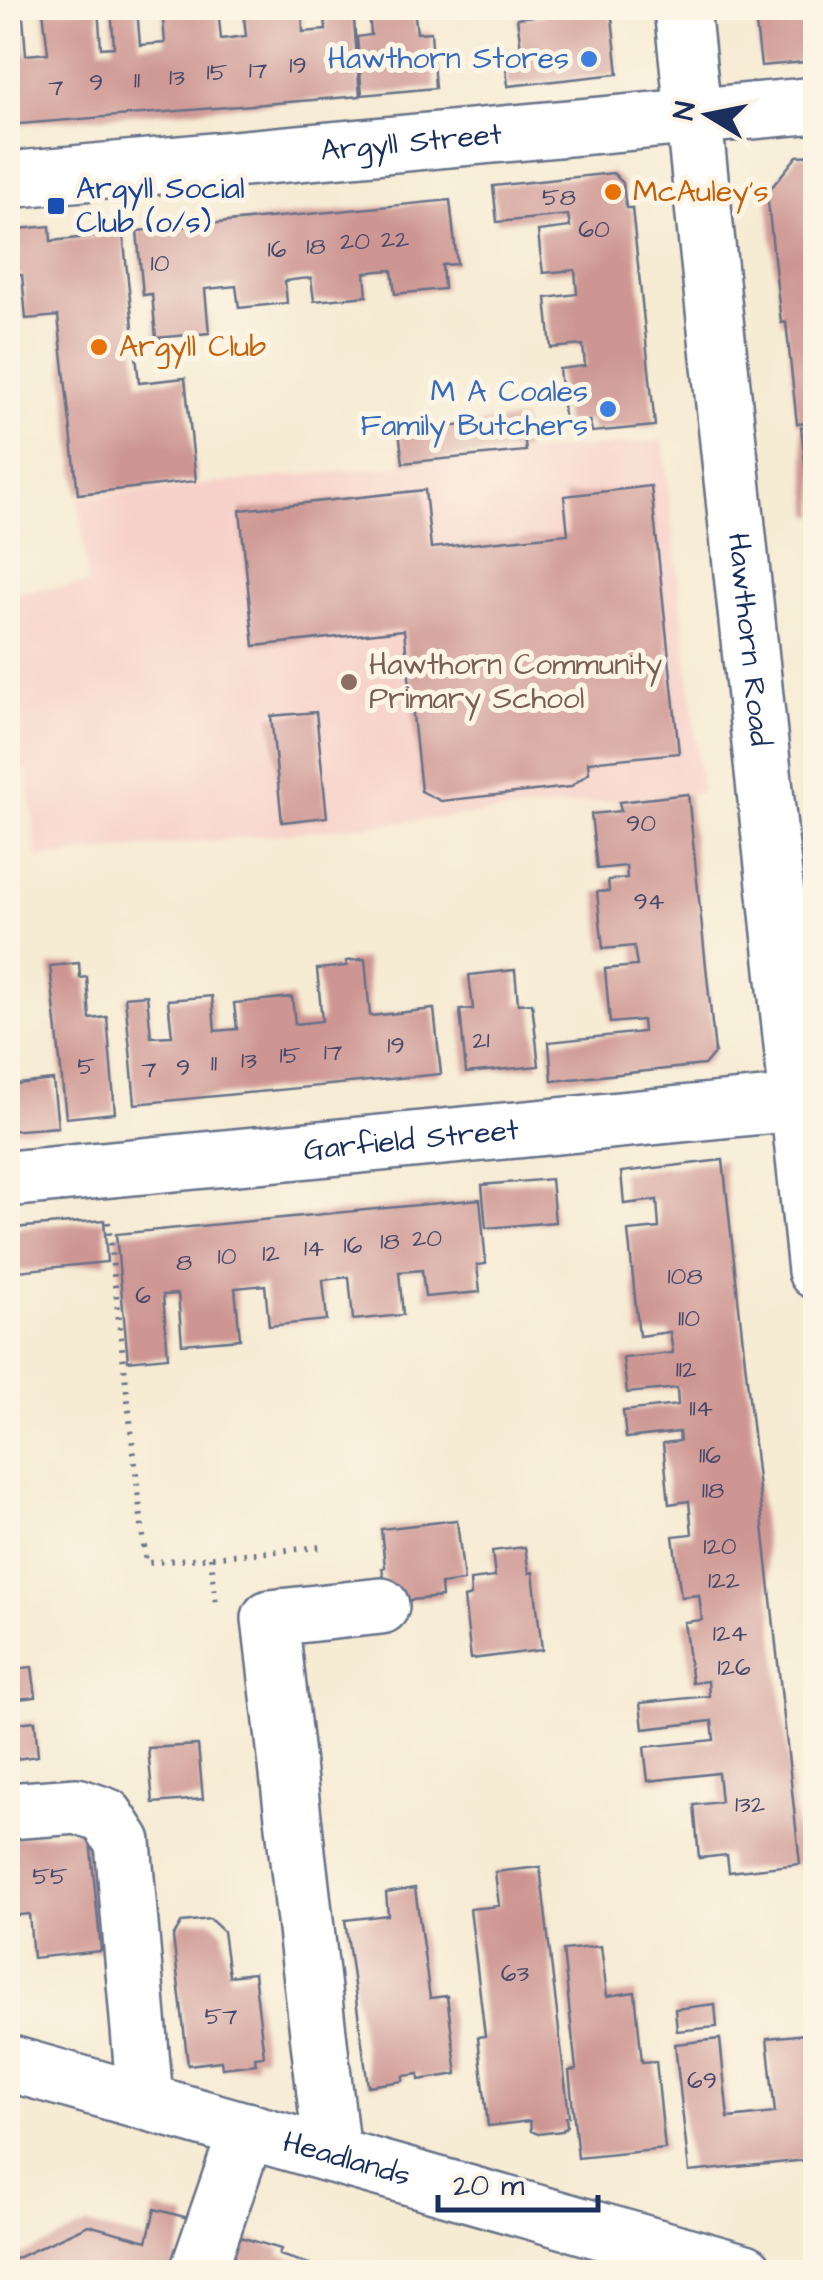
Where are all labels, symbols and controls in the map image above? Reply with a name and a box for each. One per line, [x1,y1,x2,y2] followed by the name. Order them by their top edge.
[328,38,569,80] place label: Hawthorn Stores
[289,48,307,83] house number: 19
[578,48,600,70] marker: Hawthorn Stores
[249,53,267,88] house number: 17
[207,55,228,90] house number: 15
[169,60,185,95] house number: 13
[134,63,140,98] house number: 11
[89,65,103,100] house number: 9
[658,65,758,165] north arrow
[48,70,64,105] house number: 7
[664,98,706,123] text: N
[319,113,504,172] street label: Argyll Street
[76,168,245,244] place label: Argyll Social Club (o/s)
[633,171,769,214] place label: McAuley's
[542,180,576,215] house number: 58
[602,181,624,203] marker: McAuley's
[45,195,67,217] marker: Argyll Social Club (o/s)
[578,212,610,247] house number: 60
[381,222,409,257] house number: 22
[340,224,370,259] house number: 20
[306,229,326,264] house number: 18
[268,232,287,267] house number: 16
[151,246,170,281] house number: 10
[119,326,266,369] place label: Argyll Club
[88,336,110,358] marker: Argyll Club
[361,371,588,448] place label: M A Coales Family Butchers
[597,398,619,420] marker: M A Coales Family Butchers
[717,531,781,748] street label: Hawthorn Road
[369,644,662,721] place label: Hawthorn Community Primary School
[338,671,360,693] marker: Hawthorn Community Primary School
[626,806,656,841] house number: 90
[633,884,665,919] house number: 94
[472,1023,490,1058] house number: 21
[387,1028,405,1063] house number: 19
[324,1035,342,1070] house number: 17
[280,1038,301,1073] house number: 15
[241,1043,257,1078] house number: 13
[211,1046,217,1081] house number: 11
[77,1049,95,1084] house number: 5
[176,1050,190,1085] house number: 9
[141,1052,157,1087] house number: 7
[302,1109,521,1171] street label: Garfield Street
[412,1221,442,1256] house number: 20
[380,1224,400,1259] house number: 18
[344,1228,363,1263] house number: 16
[304,1231,324,1266] house number: 14
[262,1236,280,1271] house number: 12
[218,1239,237,1274] house number: 10
[176,1245,192,1280] house number: 8
[667,1259,703,1294] house number: 108
[135,1278,151,1313] house number: 6
[678,1301,700,1336] house number: 110
[676,1352,696,1387] house number: 112
[689,1391,713,1426] house number: 114
[699,1438,721,1473] house number: 116
[702,1473,724,1508] house number: 118
[703,1529,737,1564] house number: 120
[708,1563,740,1598] house number: 122
[713,1616,747,1651] house number: 124
[717,1650,751,1685] house number: 126
[735,1787,765,1822] house number: 132
[32,1859,68,1894] house number: 55
[501,1956,529,1991] house number: 63
[204,1999,238,2034] house number: 57
[687,2063,717,2098] house number: 69
[278,2121,415,2197] street label: Headlands
[438,2150,598,2212] scale bar
[453,2165,525,2207] text: 20 m

